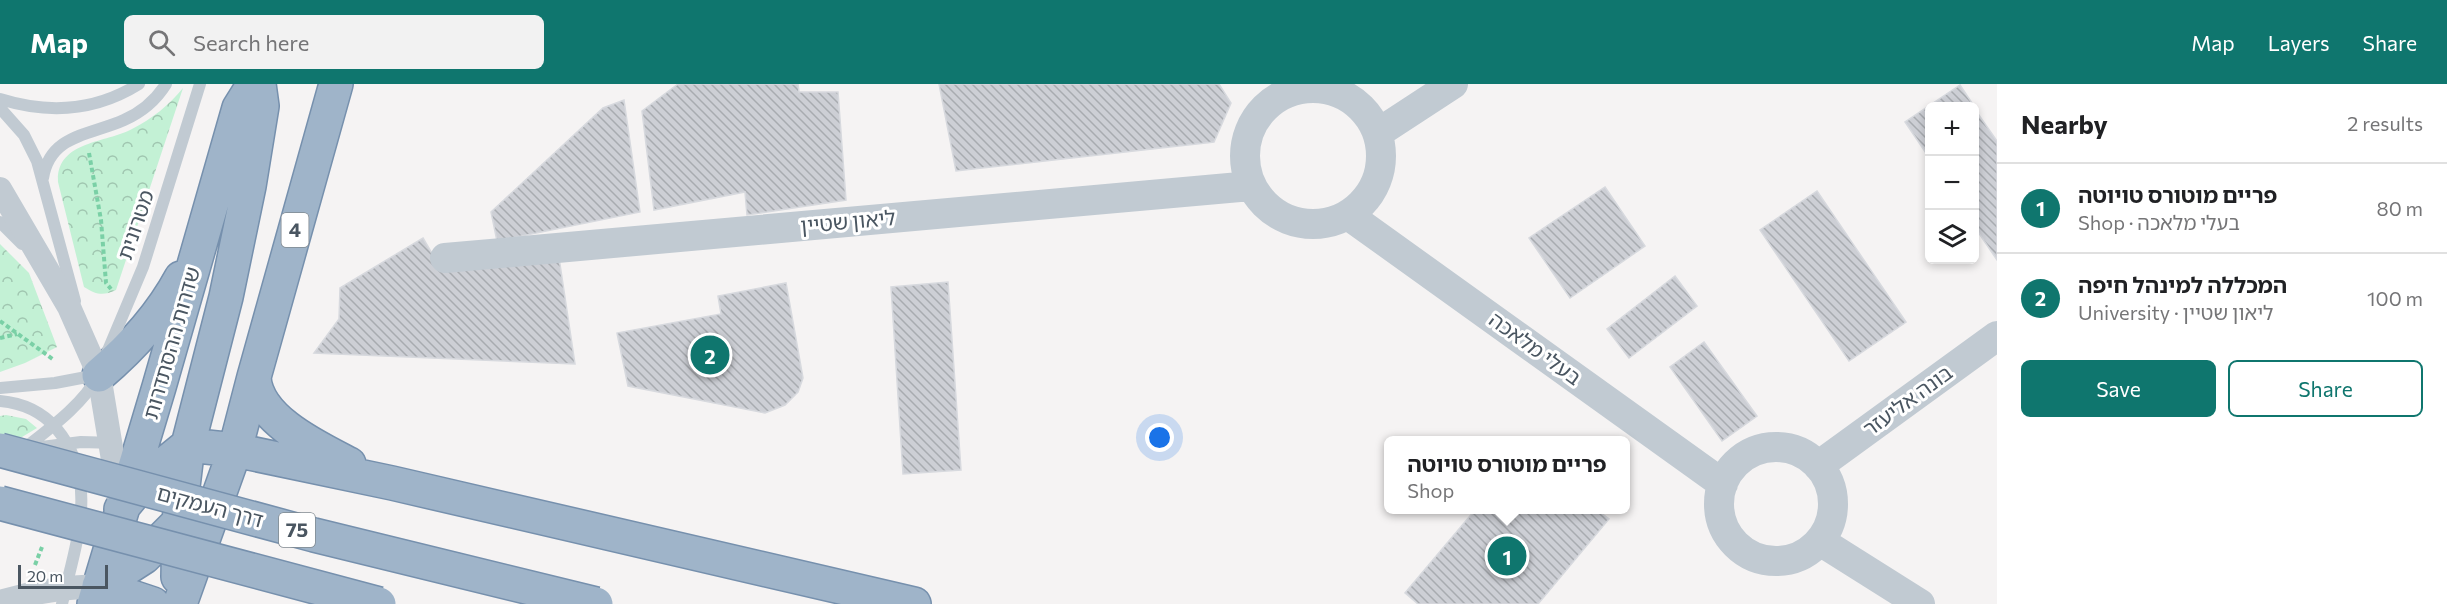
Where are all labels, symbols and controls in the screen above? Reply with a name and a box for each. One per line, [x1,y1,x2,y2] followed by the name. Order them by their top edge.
[124,15,544,69] search box
[30,25,88,59] text: Map
[145,26,178,59] icon: search
[193,29,309,56] text: Search here
[2191,30,2235,55] text: Map
[2268,30,2330,55] text: Layers
[2363,30,2417,55] text: Share
[1925,102,1979,264] map controls
[1925,102,1979,156] button: +
[2021,108,2108,139] text: Nearby
[2347,111,2423,135] text: 2 results
[1925,156,1979,210] button: −
[2078,181,2277,208] text: פריים מוטורס טויוטה
[111,186,158,263] street label: מטרונית
[2036,196,2045,220] text: 1
[2377,196,2423,220] text: 80 m
[799,204,897,237] street label: ליאון שטיין
[1925,210,1979,264] button: layers
[2078,210,2240,234] text: Shop · בעלי מלאכה
[282,213,308,247] road number: 4
[137,264,204,422] street label: שדרות ההסתדרות
[2078,271,2287,298] text: המכללה למינהל חיפה
[2035,286,2046,310] text: 2
[2367,286,2423,310] text: 100 m
[2078,300,2273,324] text: University · ליאון שטיין
[1485,306,1587,390] street label: בעלי מלאכה
[690,332,730,378] pin: 2
[1858,359,1957,441] street label: בונה אליעזר
[2021,360,2216,417] button: Save
[2228,360,2423,417] button: Share
[1145,423,1174,452] your location
[1384,436,1630,514] popup
[1407,450,1607,477] text: פריים מוטורס טויוטה
[1407,478,1454,502] text: Shop
[154,479,266,532] street label: דרך העמקים
[279,513,315,547] road number: 75
[1488,534,1526,578] pin: 1
[18,562,108,590] scale bar
[27,566,63,585] text: 20 m

